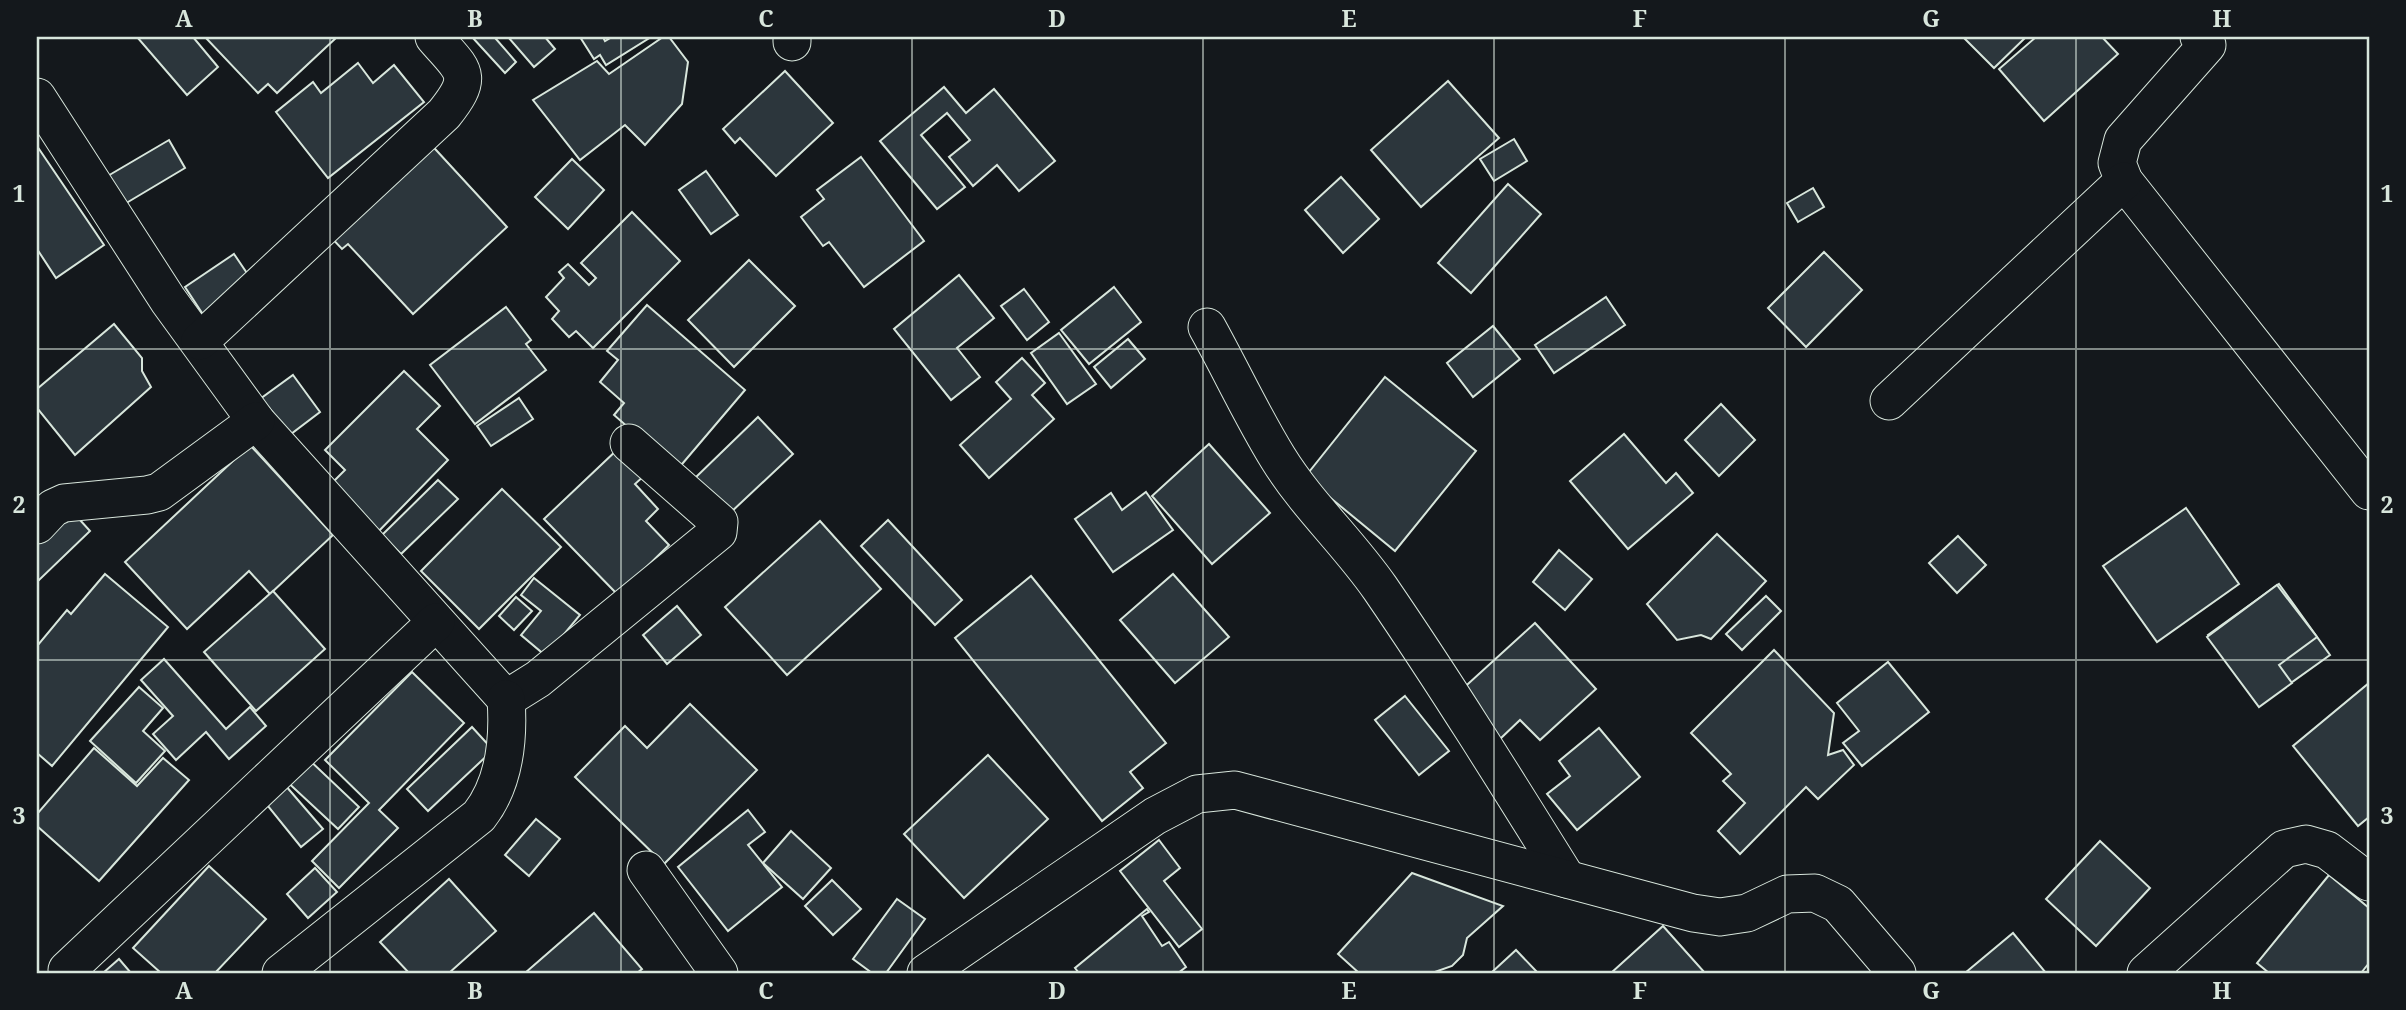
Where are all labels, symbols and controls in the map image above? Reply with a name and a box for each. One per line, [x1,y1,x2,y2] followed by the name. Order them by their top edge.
[175,2,193,34] text: A
[467,2,483,34] text: B
[758,2,774,34] text: C
[1048,2,1066,34] text: D
[1341,2,1357,34] text: E
[1633,2,1647,34] text: F
[1922,2,1940,34] text: G
[2213,2,2232,34] text: H
[13,177,26,209] text: 1
[2381,177,2394,209] text: 1
[13,488,26,520] text: 2
[2381,488,2394,520] text: 2
[13,799,26,831] text: 3
[2381,799,2394,831] text: 3
[175,974,193,1006] text: A
[467,974,483,1006] text: B
[758,974,774,1006] text: C
[1048,974,1066,1006] text: D
[1341,974,1357,1006] text: E
[1633,974,1647,1006] text: F
[1922,974,1940,1006] text: G
[2213,974,2232,1006] text: H

